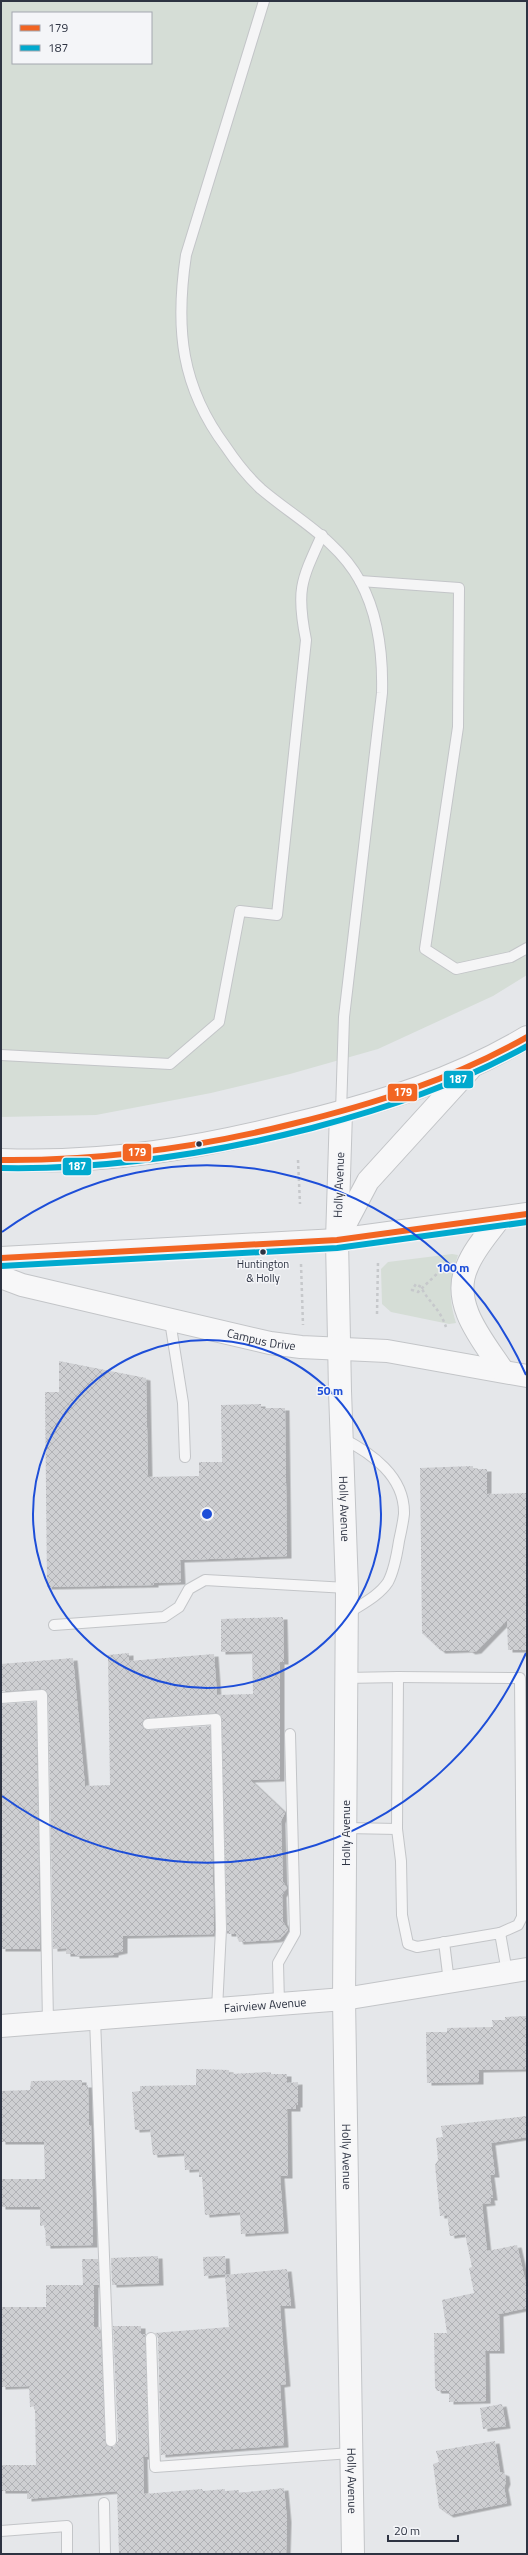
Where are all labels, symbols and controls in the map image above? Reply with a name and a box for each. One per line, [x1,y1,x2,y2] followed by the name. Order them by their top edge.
[12,12,152,64] legend
[48,18,68,37] text: 179
[48,38,68,57] text: 187
[443,1070,474,1089] line badge: 187
[449,1071,467,1087] text: 187
[387,1083,418,1102] line badge: 179
[394,1084,412,1100] text: 179
[194,1139,204,1149] unlabelled marker
[122,1143,152,1162] line badge: 179
[128,1144,146,1160] text: 179
[328,1152,349,1218] street label: Holly Avenue
[62,1157,92,1176] line badge: 187
[68,1158,86,1174] text: 187
[258,1247,268,1257] marker: Huntington & Holly
[237,1256,289,1286] place label: Huntington & Holly
[437,1258,469,1277] text: 100 m
[225,1323,297,1355] street label: Campus Drive
[317,1381,343,1400] text: 50 m
[334,1476,355,1542] street label: Holly Avenue
[200,1507,214,1521] centre of rings
[336,1800,355,1866] street label: Holly Avenue
[223,1992,307,2017] street label: Fairview Avenue
[337,2124,357,2190] street label: Holly Avenue
[342,2448,362,2514] street label: Holly Avenue
[388,2517,458,2543] scale bar
[394,2521,420,2540] text: 20 m

